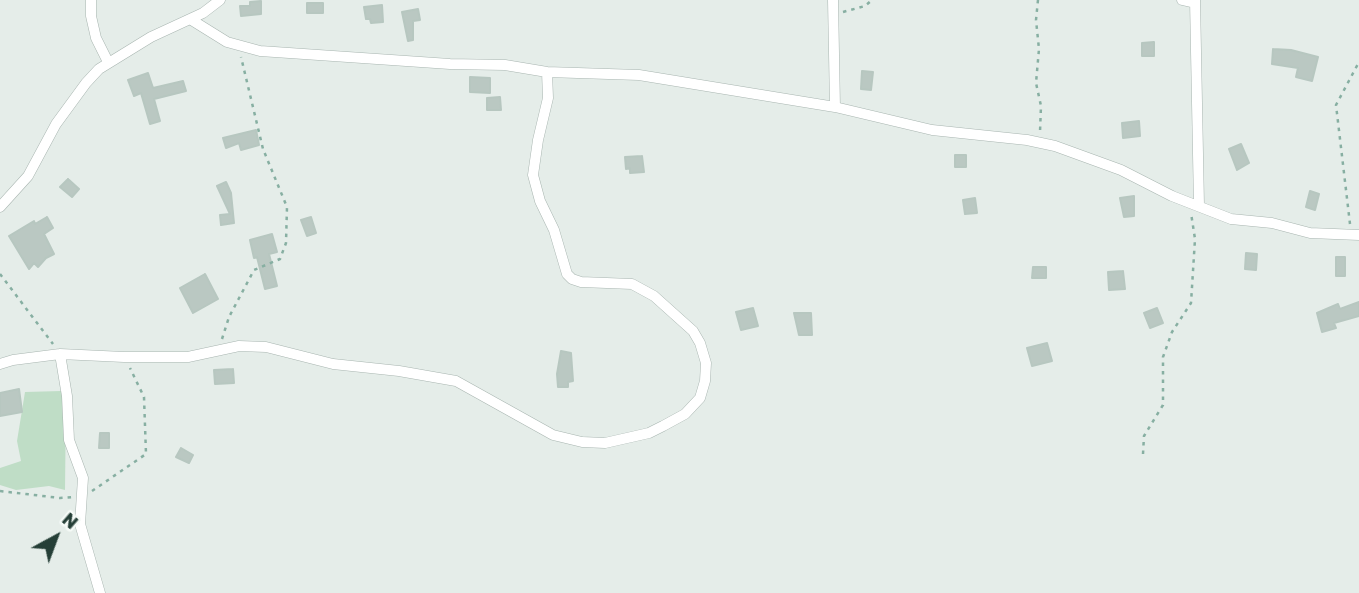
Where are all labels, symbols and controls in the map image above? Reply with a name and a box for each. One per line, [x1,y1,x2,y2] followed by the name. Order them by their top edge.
[21,502,91,572] north arrow
[57,508,83,534] text: N

